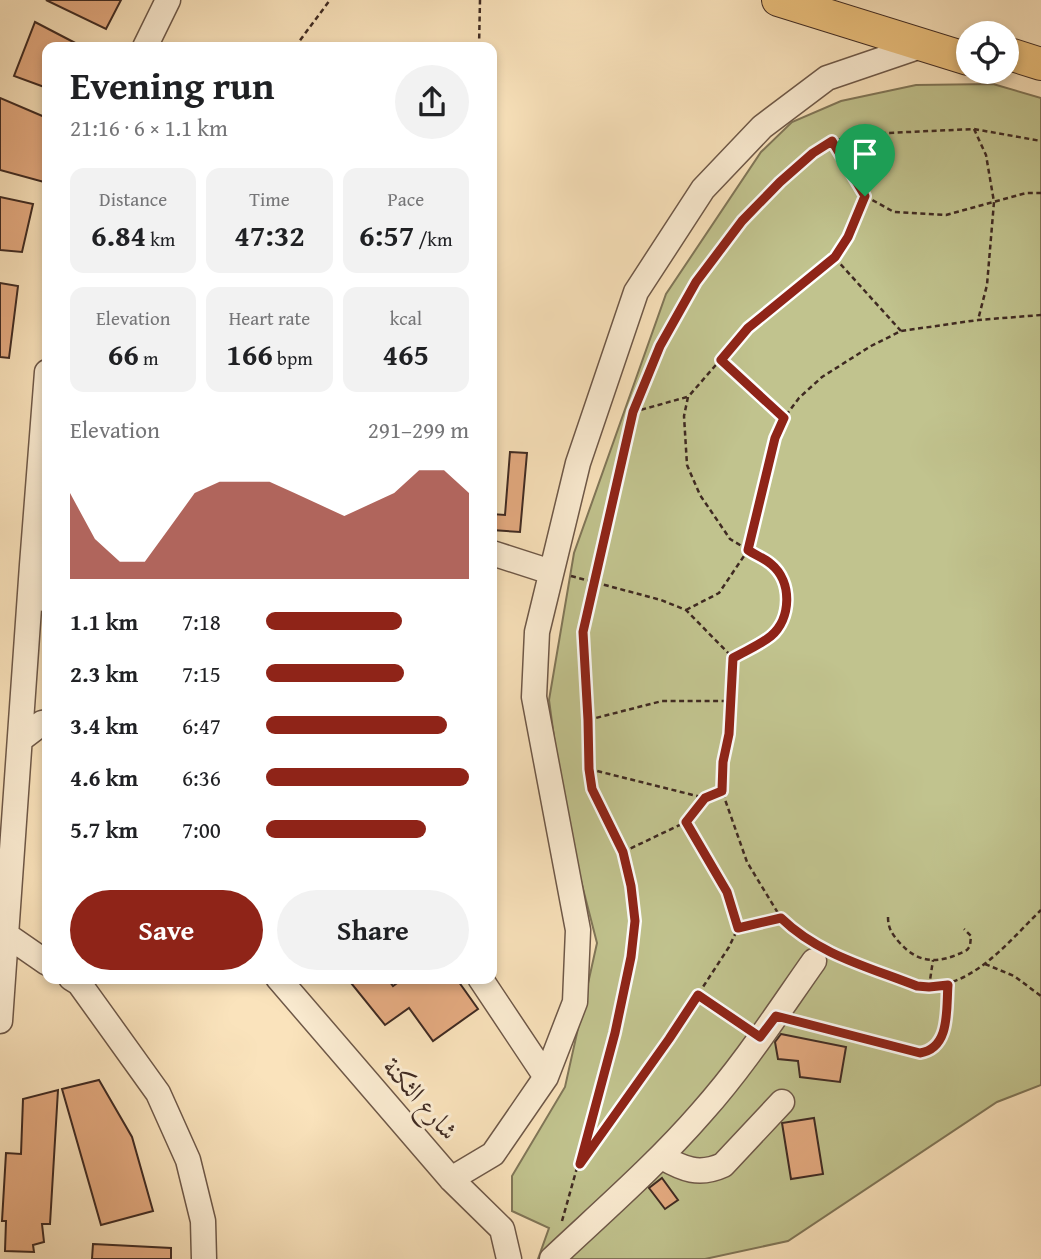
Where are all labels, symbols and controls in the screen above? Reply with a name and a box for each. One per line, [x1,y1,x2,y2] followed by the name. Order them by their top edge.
[956,21,1019,84] map controls
[956,21,1019,84] button: locate
[70,57,274,113] text: Evening run
[395,65,469,139] button: share
[70,111,228,144] text: 21:16 · 6 × 1.1 km
[835,124,895,196] pin
[846,135,884,173] icon: arrive
[99,185,167,213] text: Distance
[249,185,290,213] text: Time
[388,185,424,213] text: Pace
[91,213,146,257] text: 6.84
[234,213,305,257] text: 47:32
[359,213,414,257] text: 6:57
[146,225,175,253] text: km
[414,225,453,253] text: /km
[96,304,170,332] text: Elevation
[229,304,310,332] text: Heart rate
[390,304,422,332] text: kcal
[108,332,139,376] text: 66
[226,332,273,376] text: 166
[383,332,429,376] text: 465
[139,344,159,372] text: m
[273,344,313,372] text: bpm
[70,413,160,446] text: Elevation
[368,413,469,446] text: 291–299 m
[70,605,138,638] text: 1.1 km
[182,605,221,638] text: 7:18
[70,657,138,690] text: 2.3 km
[182,657,221,690] text: 7:15
[70,709,138,742] text: 3.4 km
[182,709,221,742] text: 6:47
[70,761,138,794] text: 4.6 km
[182,761,221,794] text: 6:36
[70,813,138,846] text: 5.7 km
[182,813,221,846] text: 7:00
[70,890,263,970] button: Save
[277,890,469,970] button: Share
[372,1048,468,1150] street label: شارع الثكنة

